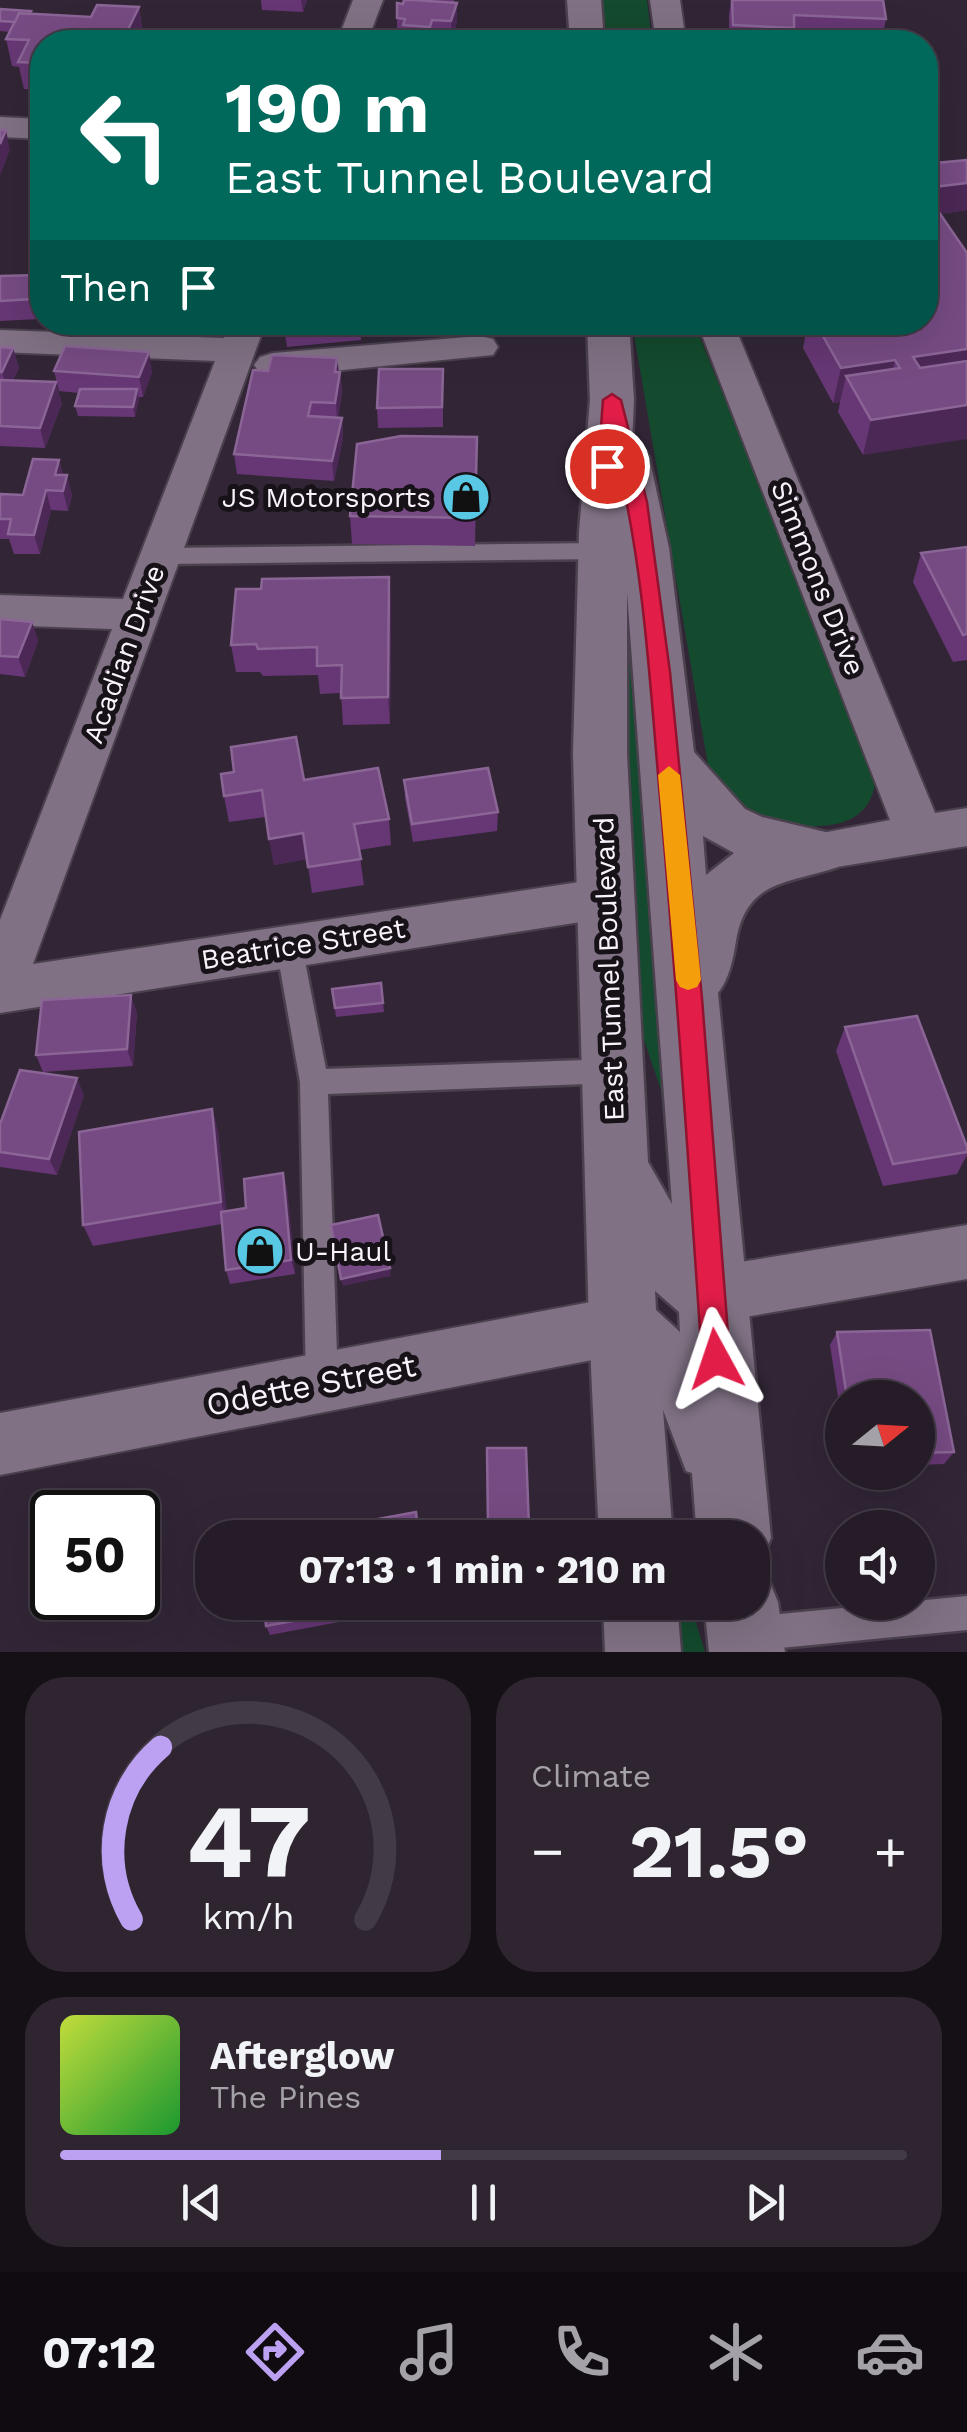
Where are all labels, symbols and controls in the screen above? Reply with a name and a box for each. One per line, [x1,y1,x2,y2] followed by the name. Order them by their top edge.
[225,67,429,149] text: 190 m
[60,70,190,200] icon: left
[225,151,715,204] text: East Tunnel Boulevard
[171,260,226,315] icon: arrive
[60,266,151,310] text: Then
[565,424,650,509] pin
[580,439,635,494] icon: arrive
[440,471,492,523] shop icon: JS Motorsports
[764,476,872,680] street label: Simmons Drive
[222,481,431,514] place label: JS Motorsports
[76,560,172,748] street label: Acadian Drive
[587,816,631,1122] street label: East Tunnel Boulevard
[199,912,408,976] street label: Beatrice Street
[234,1225,286,1277] shop icon: U-Haul
[295,1235,392,1268] place label: U-Haul
[664,1307,768,1411] position arrow
[203,1346,419,1424] street label: Odette Street
[825,1380,935,1490] north arrow
[825,1380,935,1620] map controls
[30,1490,160,1620] speed limit sign: 50
[825,1510,935,1620] button: sound
[298,1548,667,1592] text: 07:13 · 1 min · 210 m
[531,1757,651,1795] text: Climate
[185,1780,311,1902] text: 47
[629,1807,809,1895] text: 21.5°
[531,1819,564,1883] text: −
[874,1819,907,1883] text: +
[202,1896,294,1938] text: km/h
[210,2034,395,2078] text: Afterglow
[210,2078,361,2116] text: The Pines
[174,2175,229,2230] icon: previous
[456,2175,511,2230] icon: pause
[738,2175,793,2230] icon: next
[240,2317,310,2387] icon: directions
[394,2317,464,2387] icon: music
[547,2317,617,2387] icon: phone
[701,2317,771,2387] icon: climate
[855,2317,925,2387] icon: car
[42,2326,156,2379] text: 07:12

